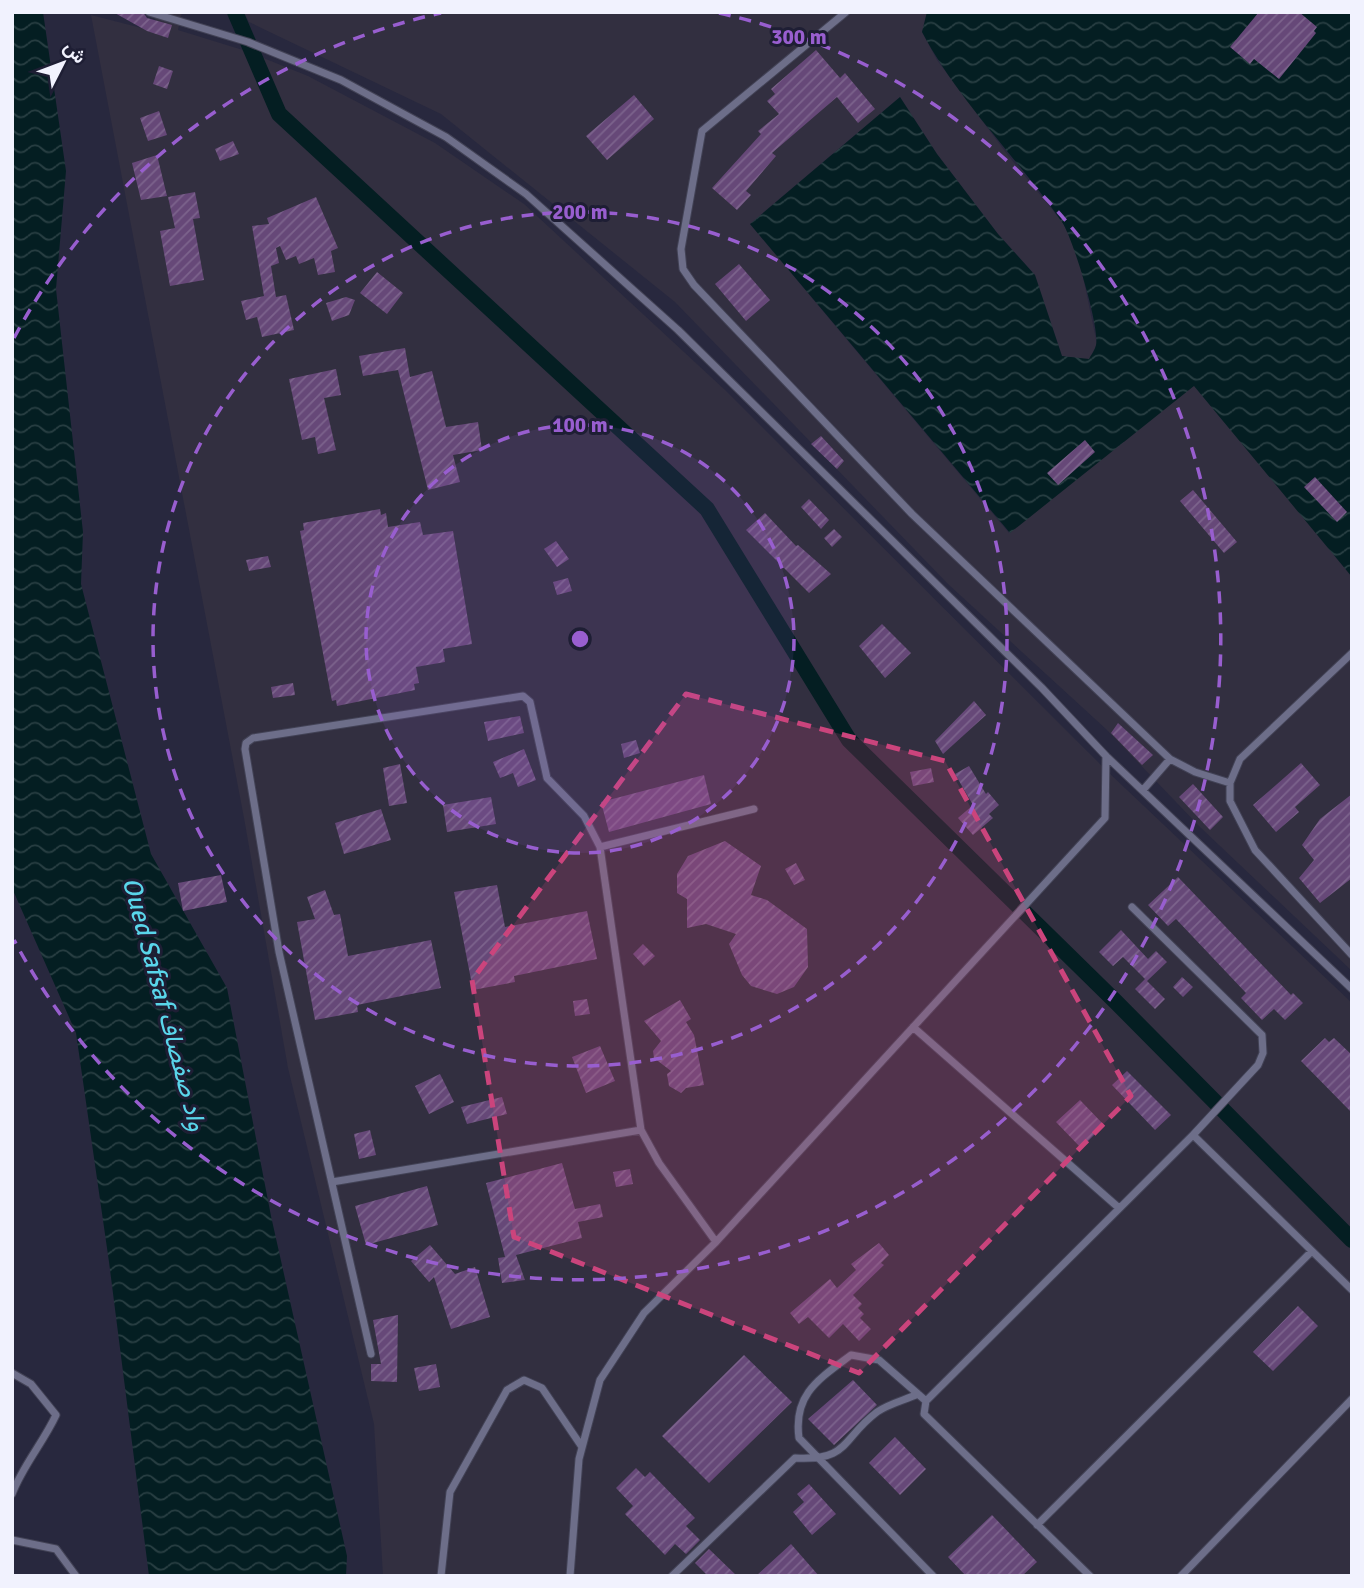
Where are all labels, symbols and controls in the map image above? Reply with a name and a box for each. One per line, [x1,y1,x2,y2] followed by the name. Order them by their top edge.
[771,24,827,50] text: 300 m
[28,28,98,98] north arrow
[58,36,92,69] text: ش
[552,199,608,225] text: 200 m
[552,412,608,438] text: 100 m
[568,627,592,651] centre of rings
[115,874,213,1135] water label: Oued Safsaf واد صفصاف

